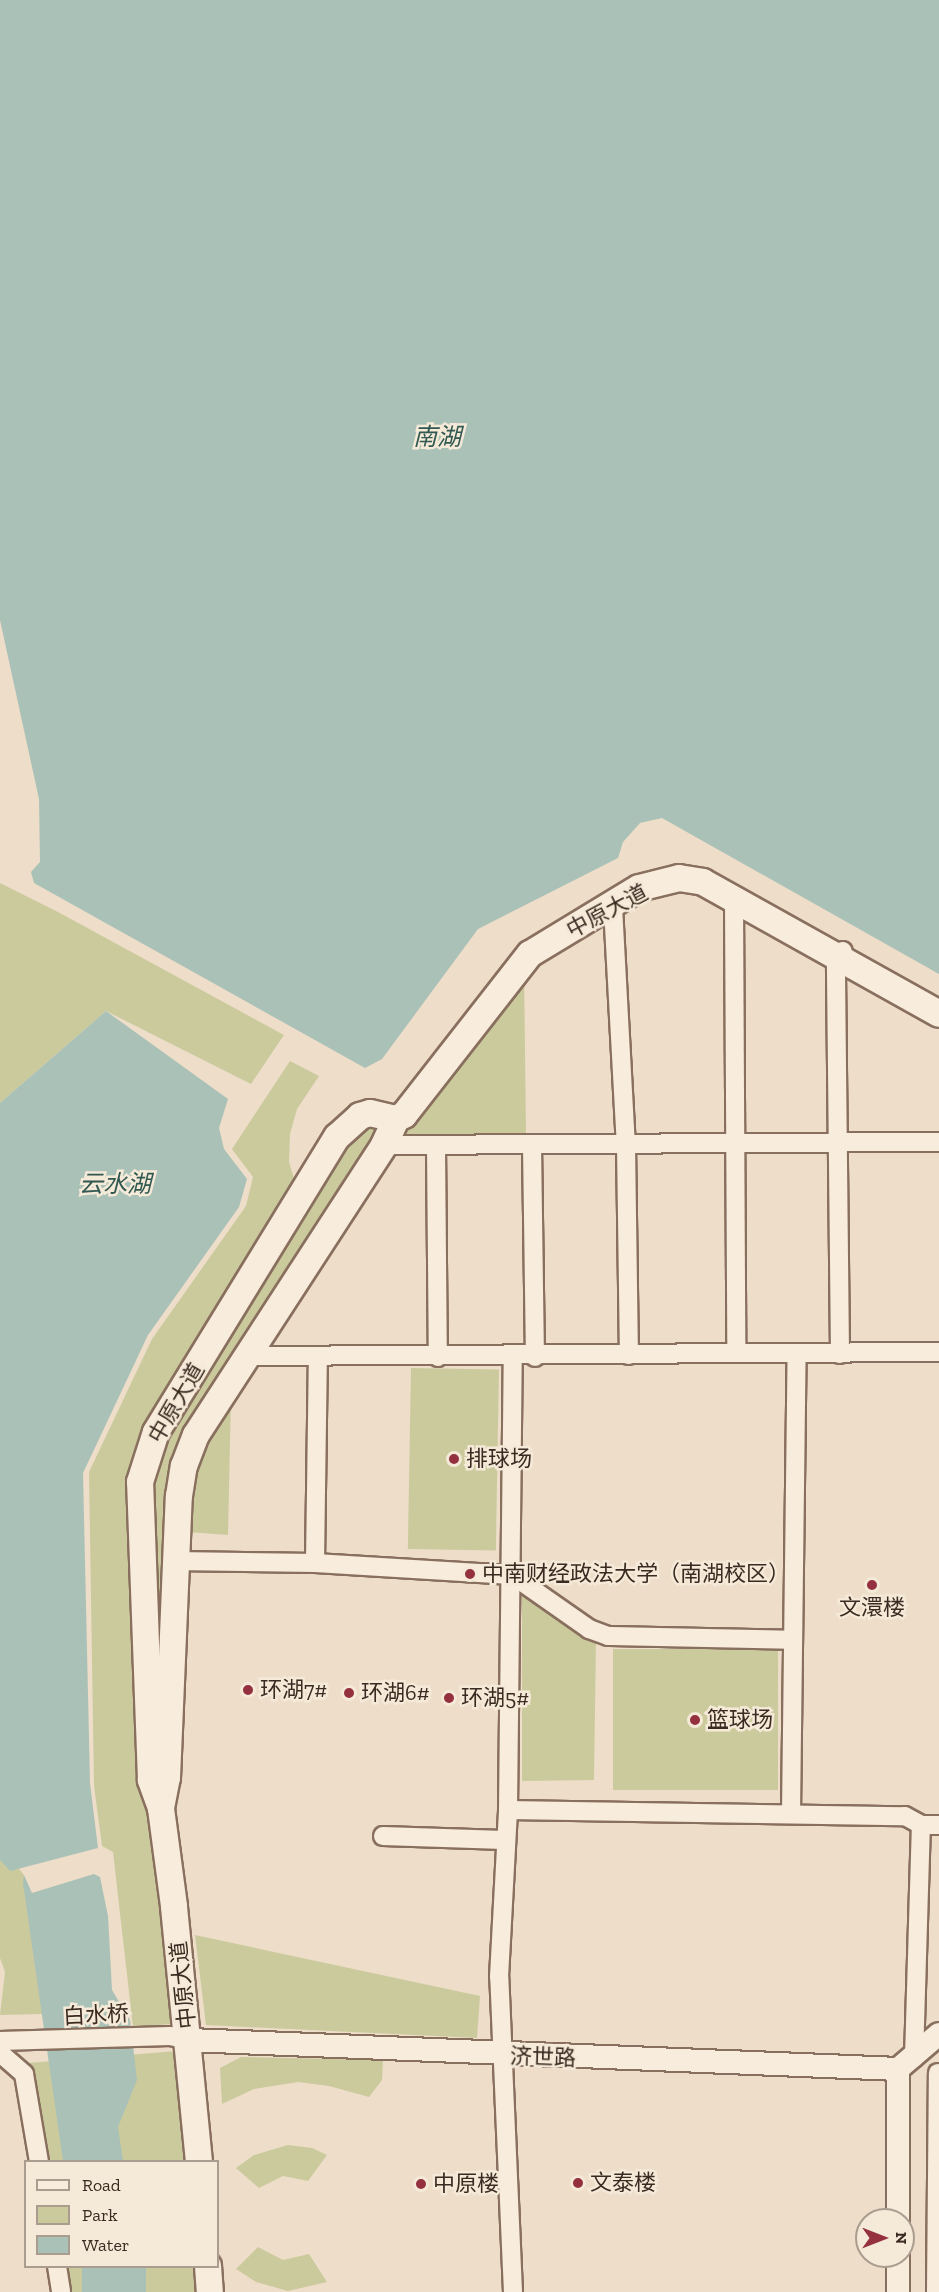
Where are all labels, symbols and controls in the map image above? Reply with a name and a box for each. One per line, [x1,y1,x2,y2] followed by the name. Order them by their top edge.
[413,423,461,451] water label: 南湖
[562,879,652,943] street label: 中原大道
[79,1170,151,1198] water label: 云水湖
[143,1358,209,1448] street label: 中原大道
[466,1446,532,1472] place label: 排球场
[447,1452,461,1466] marker: 排球场
[482,1561,790,1587] place label: 中南财经政法大学（南湖校区）
[463,1567,477,1581] marker: 中南财经政法大学（南湖校区）
[865,1578,879,1592] marker: 文澴楼
[839,1595,905,1621] place label: 文澴楼
[260,1677,327,1703] place label: 环湖7#
[361,1680,430,1706] place label: 环湖6#
[241,1683,255,1697] marker: 环湖7#
[461,1685,529,1711] place label: 环湖5#
[342,1686,356,1700] marker: 环湖6#
[442,1691,456,1705] marker: 环湖5#
[707,1707,773,1733] place label: 篮球场
[688,1713,702,1727] marker: 篮球场
[165,1940,201,2030] street label: 中原大道
[62,2000,130,2030] street label: 白水桥
[510,2043,576,2071] street label: 济世路
[24,2160,219,2268] legend
[590,2170,656,2196] place label: 文泰楼
[433,2171,499,2197] place label: 中原楼
[82,2174,121,2196] text: Road
[571,2176,585,2190] marker: 文泰楼
[414,2177,428,2191] marker: 中原楼
[82,2204,118,2226] text: Park
[855,2208,915,2268] north arrow
[892,2232,911,2244] text: N
[82,2234,129,2256] text: Water

